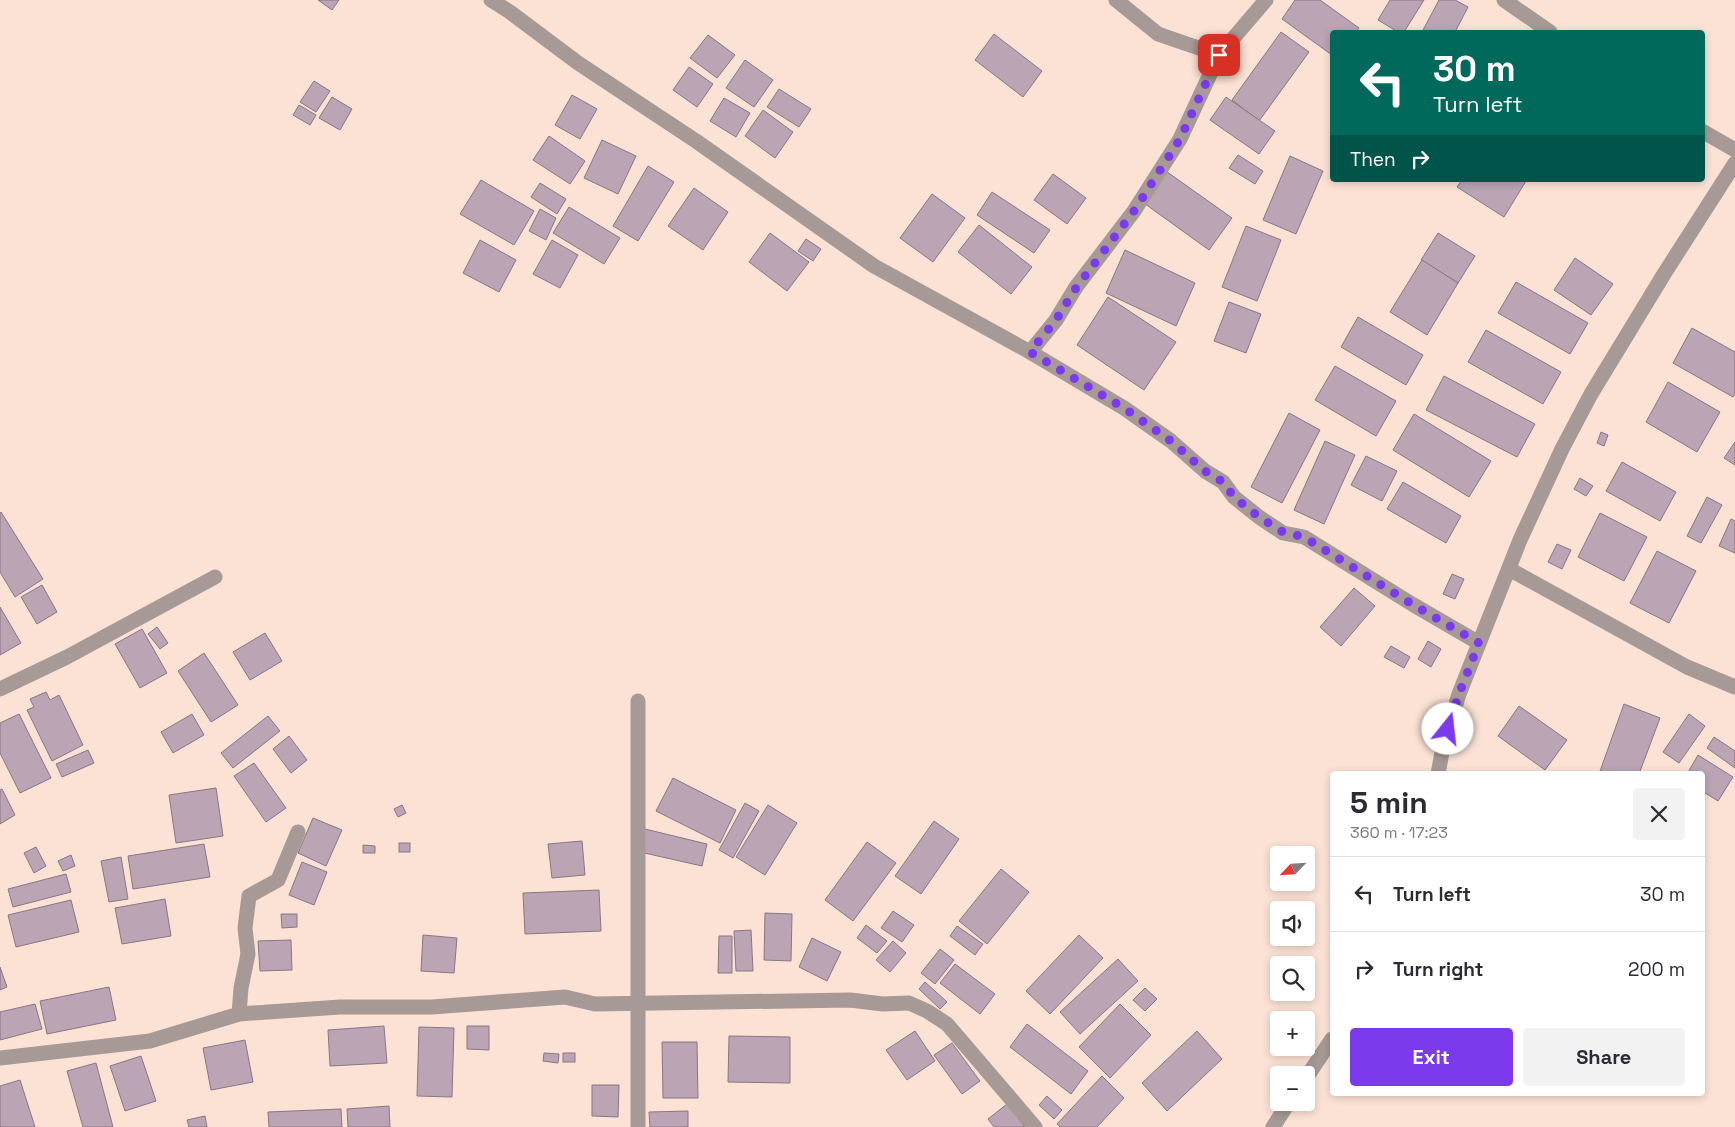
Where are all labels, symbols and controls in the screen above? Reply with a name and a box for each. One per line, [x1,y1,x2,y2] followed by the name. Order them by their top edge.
[1198,34,1240,76] pin
[1205,41,1233,69] icon: arrive
[1433,47,1516,91] text: 30 m
[1350,50,1415,115] icon: left
[1433,90,1523,118] text: Turn left
[1406,145,1434,173] icon: right
[1350,147,1396,172] text: Then
[1421,702,1473,754] position arrow
[1350,783,1428,822] text: 5 min
[1633,788,1685,840] button: close
[1350,822,1448,843] text: 360 m · 17:23
[1270,846,1315,891] north arrow
[1270,846,1315,1111] map controls
[1350,880,1378,908] icon: left
[1393,882,1471,907] text: Turn left
[1640,882,1685,907] text: 30 m
[1270,901,1315,946] button: sound
[1350,955,1378,983] icon: right
[1270,956,1315,1001] button: search
[1393,957,1483,982] text: Turn right
[1628,957,1685,982] text: 200 m
[1270,1011,1315,1056] button: +
[1350,1028,1513,1086] button: Exit
[1523,1028,1685,1086] button: Share
[1270,1066,1315,1111] button: −

